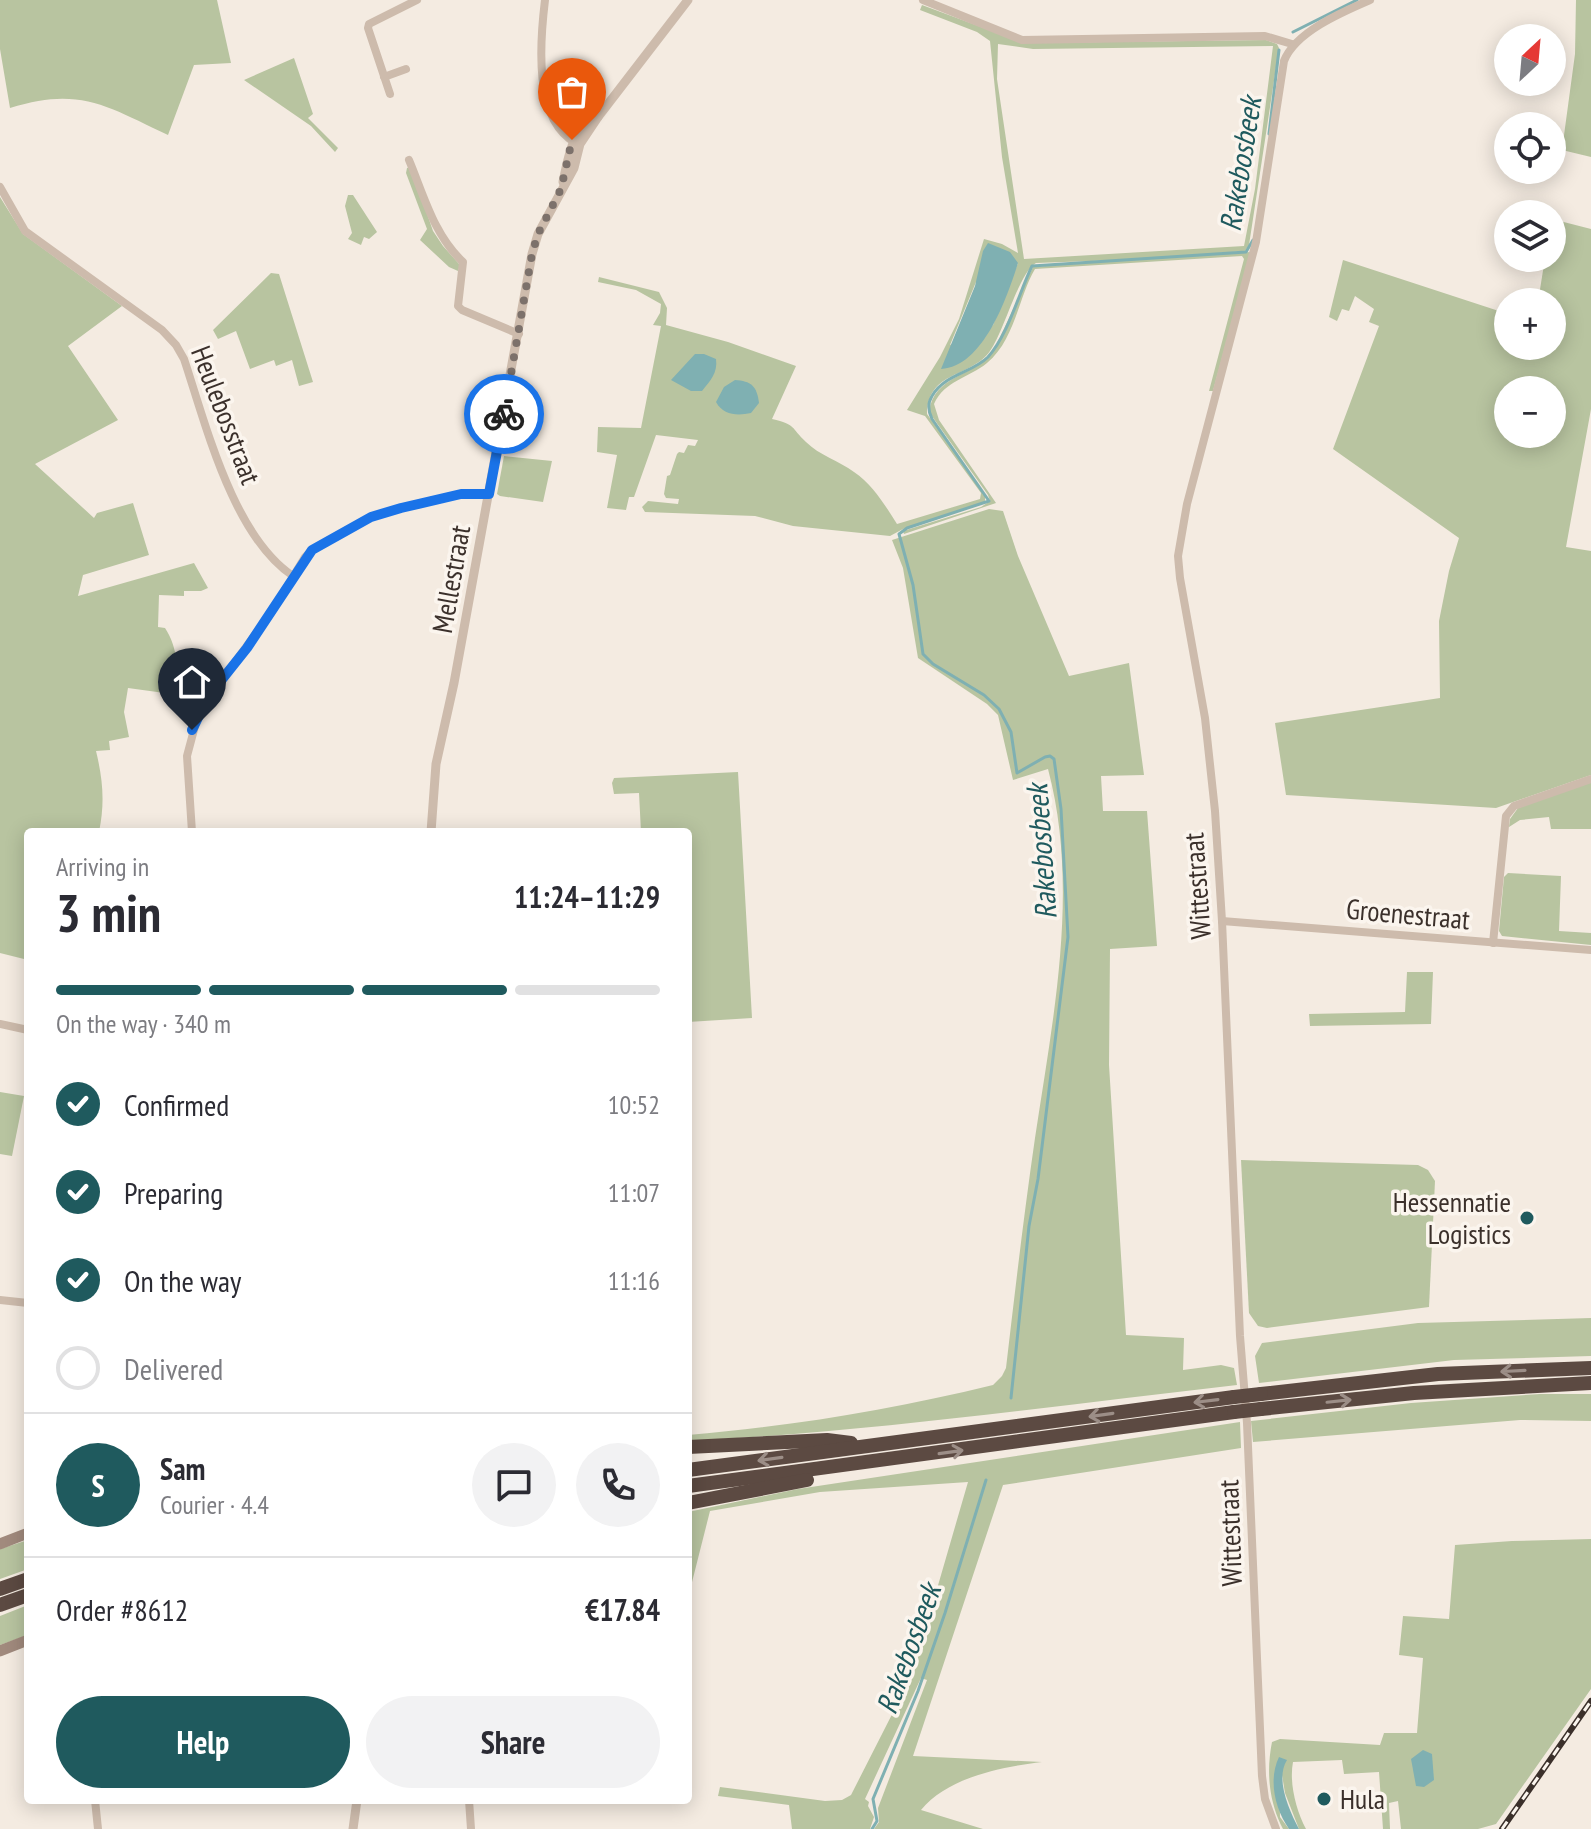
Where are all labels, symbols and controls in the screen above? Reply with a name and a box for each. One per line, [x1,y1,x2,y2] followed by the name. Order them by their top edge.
[1494,24,1566,96] north arrow
[1494,24,1566,448] map controls
[538,58,606,140] pin
[550,70,594,114] icon: bag
[1210,91,1270,234] water label: Rakebosbeek
[1494,112,1566,184] button: locate
[1494,200,1566,272] button: layers
[1494,288,1566,360] button: +
[183,340,270,490] street label: Heulebosstraat
[464,374,544,454] courier
[1494,376,1566,448] button: −
[482,392,526,436] icon: bike
[423,522,478,636] street label: Mellestraat
[158,648,226,730] pin
[170,660,214,704] icon: home
[1016,780,1065,921] water label: Rakebosbeek
[1174,831,1219,940] street label: Wittestraat
[56,850,149,883] text: Arriving in
[514,877,660,916] text: 11:24–11:29
[56,879,161,946] text: 3 min
[1345,890,1472,937] street label: Groenestraat
[56,1007,231,1040] text: On the way · 340 m
[56,1082,100,1126] icon: check
[124,1085,229,1124] text: Confirmed
[608,1088,660,1121] text: 10:52
[56,1170,100,1214] icon: check
[124,1173,223,1212] text: Preparing
[608,1176,660,1209] text: 11:07
[1393,1183,1511,1252] place label: Hessennatie Logistics
[1518,1209,1536,1227] marker: Hessennatie Logistics
[56,1258,100,1302] icon: check
[124,1261,241,1300] text: On the way
[608,1264,660,1297] text: 11:16
[124,1349,223,1388] text: Delivered
[1500,1363,1527,1378] one-way arrow
[1325,1393,1352,1408] one-way arrow
[1194,1394,1219,1409] one-way arrow
[1089,1408,1114,1423] one-way arrow
[472,1443,556,1527] button: chat
[576,1443,660,1527] button: phone
[938,1444,963,1459] one-way arrow
[160,1449,205,1488] text: Sam
[758,1452,783,1467] one-way arrow
[91,1466,105,1505] text: S
[1209,1479,1250,1587] street label: Wittestraat
[160,1488,269,1521] text: Courier · 4.4
[866,1575,950,1719] water label: Rakebosbeek
[56,1590,188,1629] text: Order #8612
[585,1590,660,1629] text: €17.84
[56,1696,350,1788] button: Help
[366,1696,660,1788] button: Share
[1340,1780,1385,1817] place label: Hula
[1315,1790,1333,1808] marker: Hula

